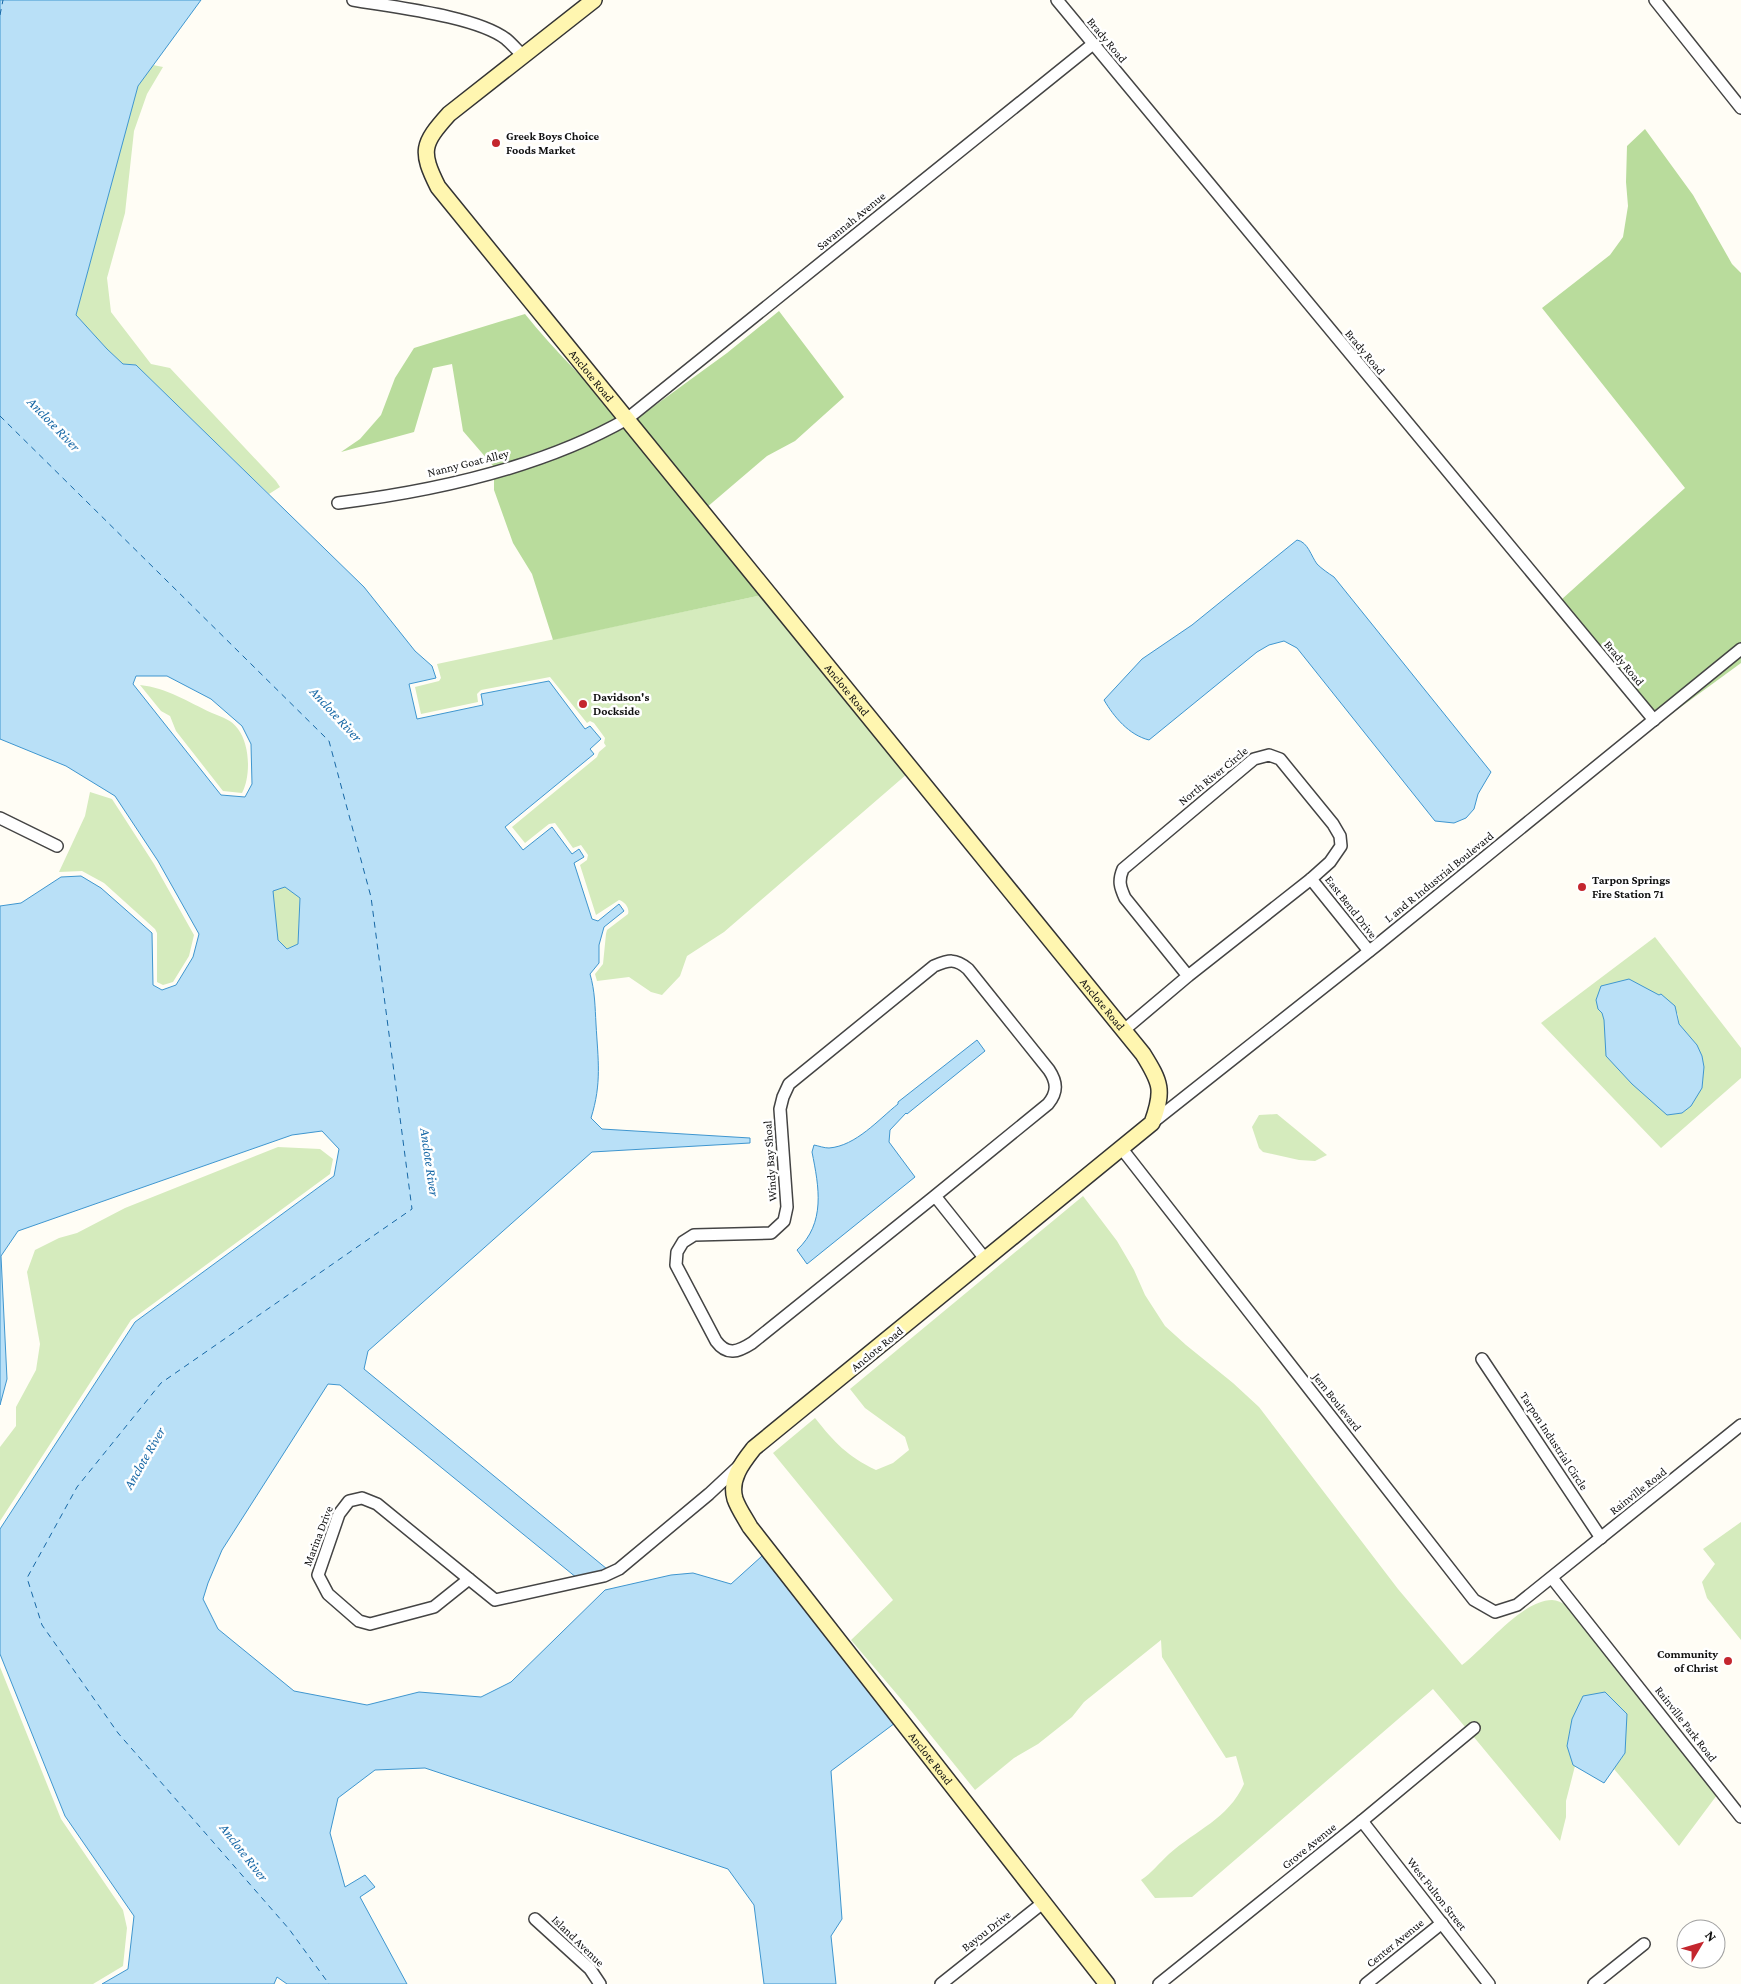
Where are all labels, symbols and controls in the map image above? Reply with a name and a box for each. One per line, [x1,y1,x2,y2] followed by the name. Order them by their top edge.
[1084,15,1130,66] street label: Brady Road
[506,129,600,157] place label: Greek Boys Choice Foods Market
[490,137,502,149] marker: Greek Boys Choice Foods Market
[814,189,888,253] street label: Savannah Avenue
[1342,327,1388,378] street label: Brady Road
[566,347,617,405] street label: Anclote Road
[24,393,84,455] water label: Anclote River
[426,446,511,480] street label: Nanny Goat Alley
[1601,638,1647,689] street label: Brady Road
[822,661,873,719] street label: Anclote Road
[306,683,366,745] water label: Anclote River
[593,690,649,718] place label: Davidson's Dockside
[577,698,589,710] marker: Davidson's Dockside
[1175,744,1251,808] street label: North River Circle
[1382,828,1497,925] street label: L and R Industrial Boulevard
[1322,873,1380,941] street label: East Bend Drive
[1592,873,1670,901] place label: Tarpon Springs Fire Station 71
[1576,881,1588,893] marker: Tarpon Springs Fire Station 71
[1077,975,1128,1034] street label: Anclote Road
[760,1120,780,1202] street label: Windy Bay Shoal
[417,1126,443,1198] water label: Anclote River
[848,1323,906,1374] street label: Anclote Road
[1309,1369,1365,1435] street label: Jern Boulevard
[1517,1389,1591,1493] street label: Tarpon Industrial Circle
[119,1423,169,1493] water label: Anclote River
[1607,1464,1670,1518] street label: Rainville Road
[300,1504,336,1568] street label: Marina Drive
[1657,1647,1719,1675] place label: Community of Christ
[1722,1655,1734,1667] marker: Community of Christ
[1652,1683,1720,1765] street label: Rainville Park Road
[906,1729,956,1788] street label: Anclote Road
[216,1819,272,1885] water label: Anclote River
[1279,1820,1339,1872] street label: Grove Avenue
[1404,1855,1470,1934] street label: West Fulton Street
[959,1908,1013,1954] street label: Bayou Drive
[549,1913,607,1969] street label: Island Avenue
[1363,1916,1427,1970] street label: Center Avenue
[1676,1919,1726,1969] north arrow
[1702,1927,1721,1945] text: N

